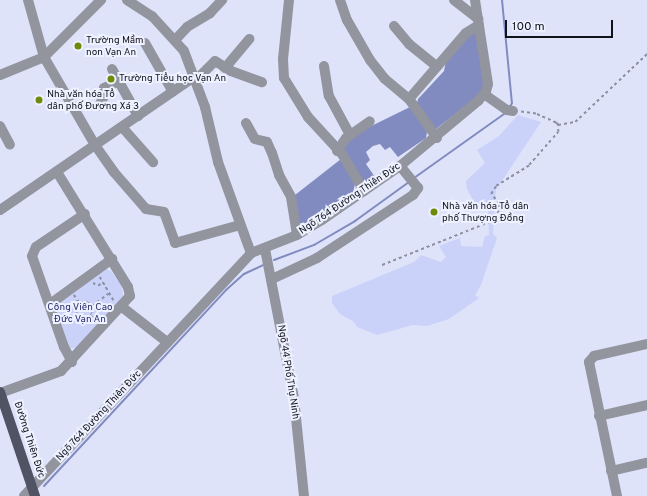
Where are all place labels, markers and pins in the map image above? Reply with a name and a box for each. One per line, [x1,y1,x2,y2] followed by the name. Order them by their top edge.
[86,34,144,58] place label: Trường Mầm non Vạn An
[73,41,83,51] marker: Trường Mầm non Vạn An
[119,73,227,85] place label: Trường Tiểu học Vạn An
[106,74,116,84] marker: Trường Tiểu học Vạn An
[47,88,139,112] place label: Nhà văn hóa Tổ dân phố Đương Xá 3
[34,95,44,105] marker: Nhà văn hóa Tổ dân phố Đương Xá 3
[442,200,529,224] place label: Nhà văn hóa Tổ dân phố Thượng Đồng
[429,207,439,217] marker: Nhà văn hóa Tổ dân phố Thượng Đồng

